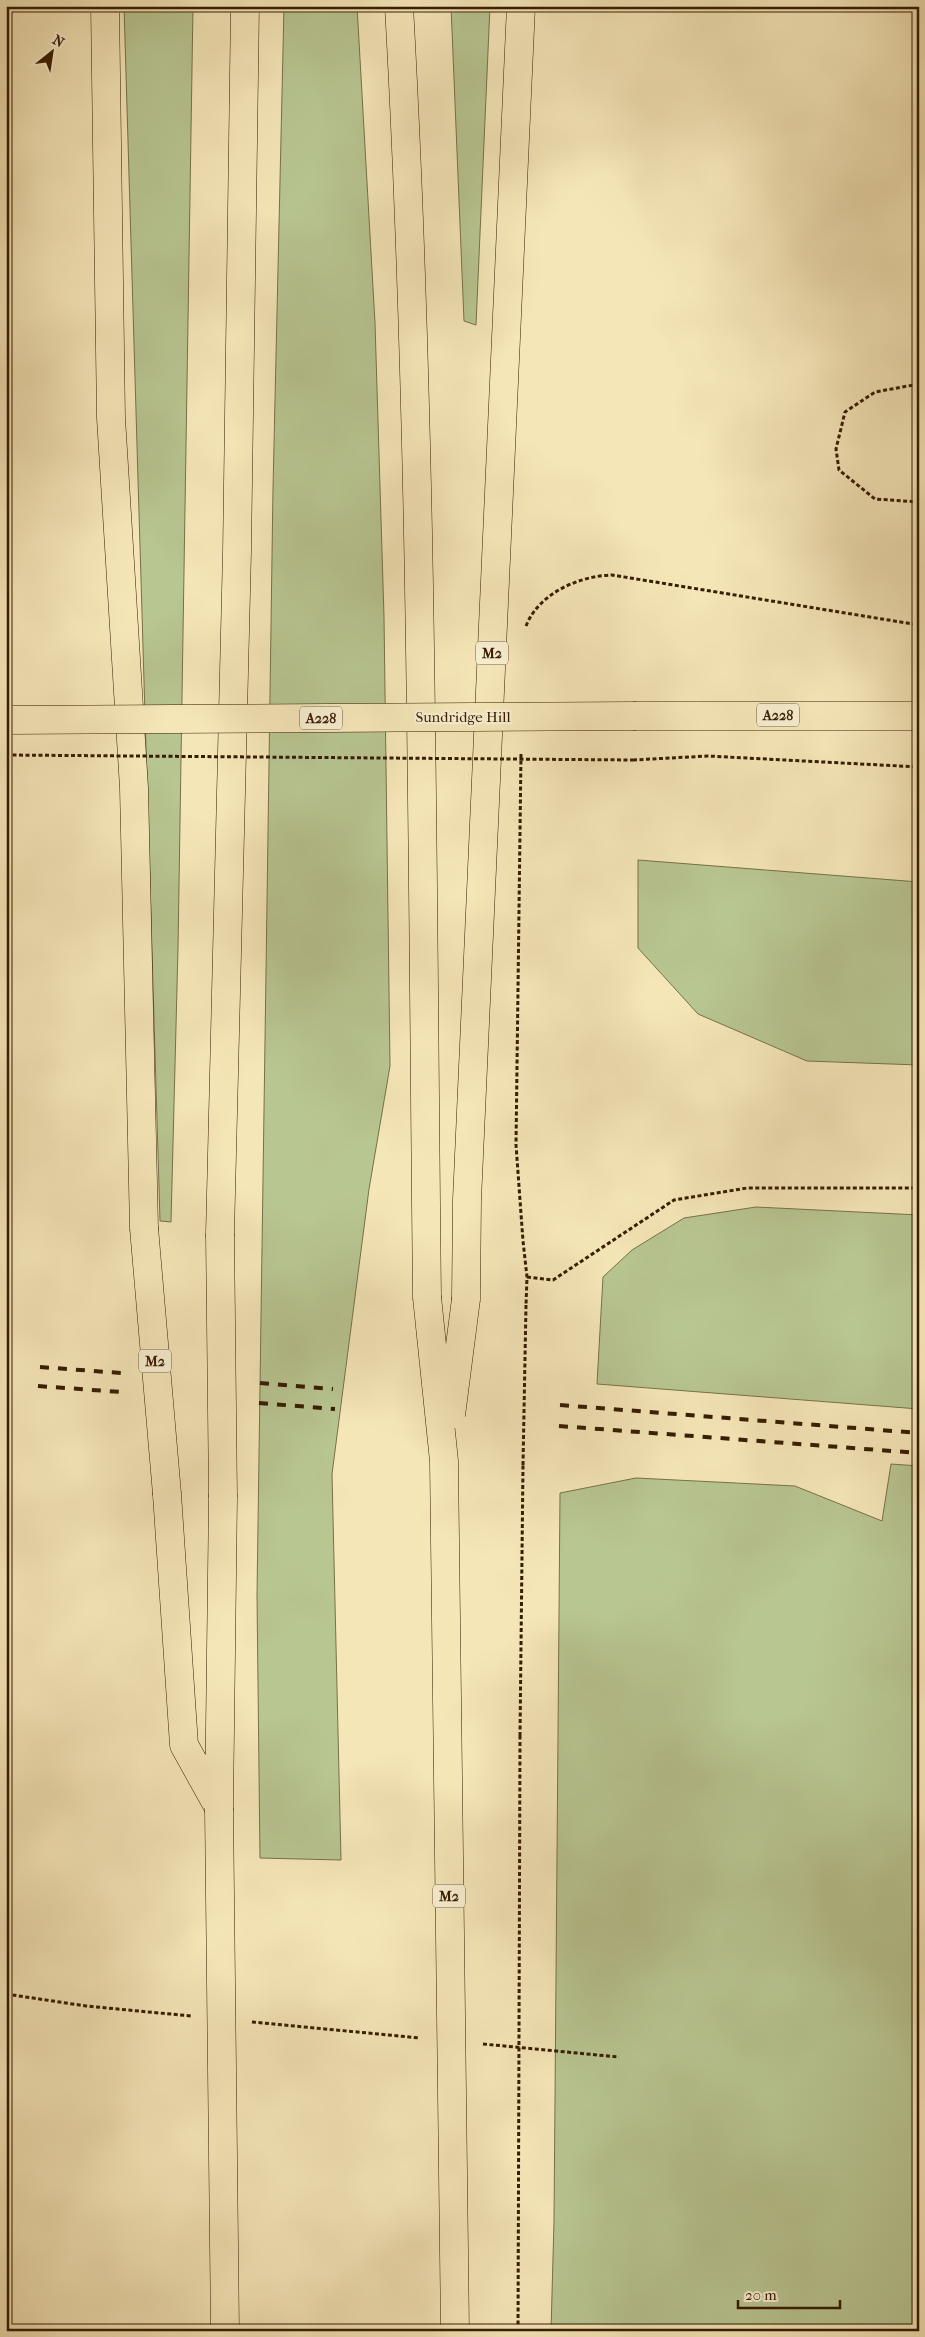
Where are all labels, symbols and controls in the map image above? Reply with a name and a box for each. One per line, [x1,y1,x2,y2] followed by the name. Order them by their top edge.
[28,28,78,78] north arrow
[49,31,67,51] text: N
[476,641,508,664] road number: M2
[757,704,799,726] road number: A228
[300,706,342,730] road number: A228
[415,708,511,726] street label: Sundridge Hill
[139,1350,171,1372] road number: M2
[433,1884,465,1908] road number: M2
[738,2277,840,2309] scale bar
[745,2286,777,2304] text: 20 m

